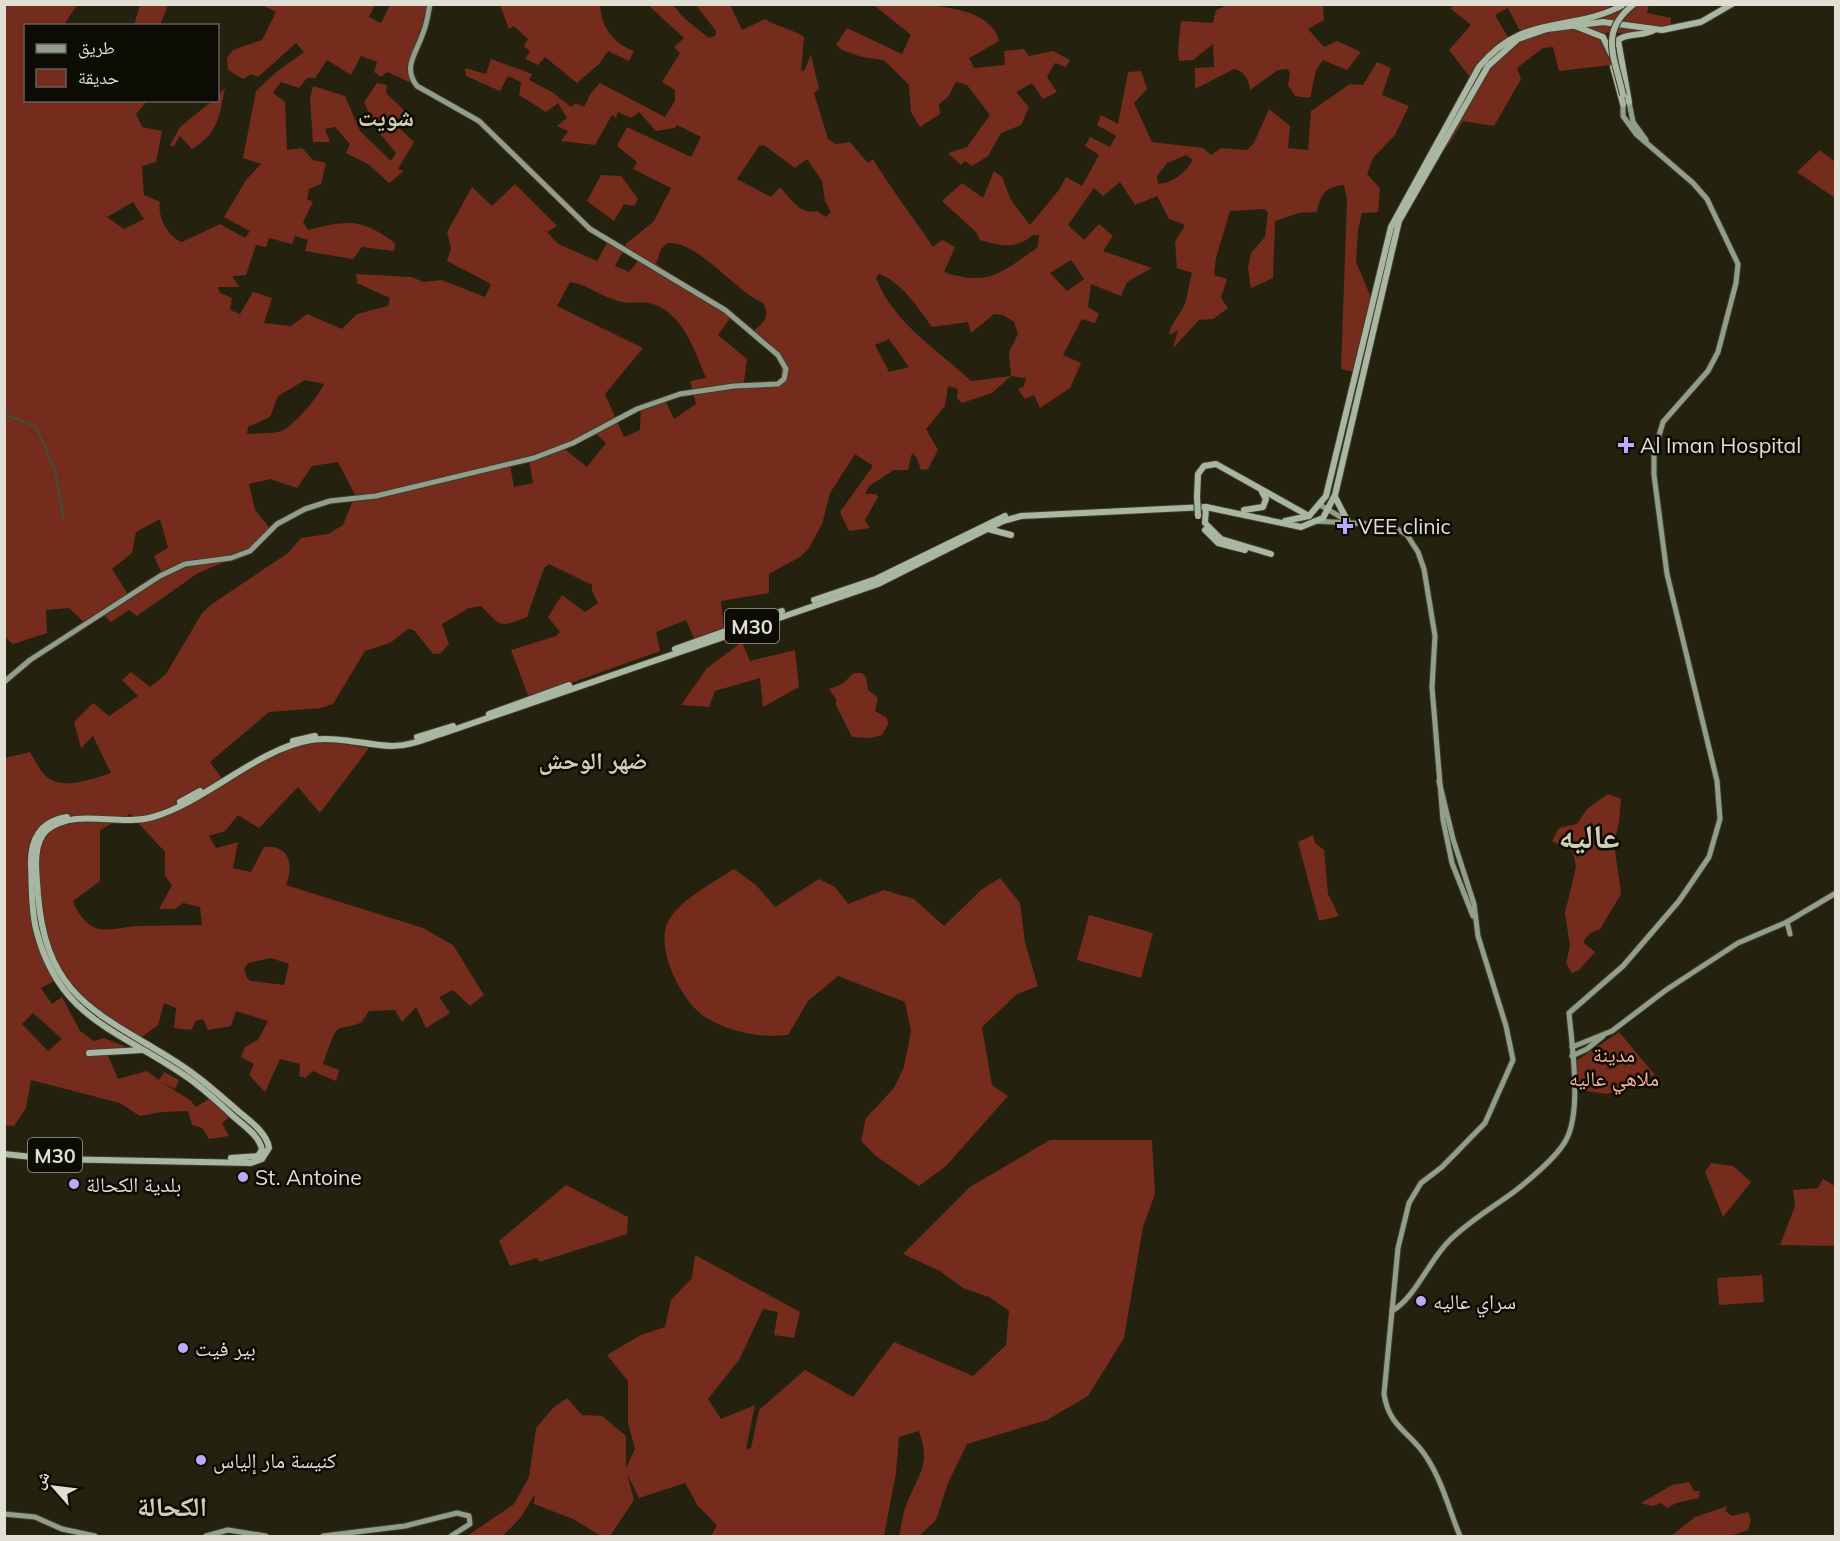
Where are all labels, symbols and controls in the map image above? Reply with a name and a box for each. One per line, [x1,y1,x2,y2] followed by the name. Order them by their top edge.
[24,24,219,102] legend
[78,36,115,59] text: طريق
[78,66,119,89] text: حديقة
[358,102,414,132] district label: شويت
[1640,432,1801,458] place label: Al Iman Hospital
[1617,436,1635,454] marker: Al Iman Hospital
[1358,513,1451,539] place label: VEE clinic
[1336,517,1354,535] marker: VEE clinic
[725,609,779,643] road number: M30
[539,745,647,775] district label: ضهر الوحش
[1559,815,1619,856] district label: عاليه
[1569,1041,1659,1095] park label: مدينة ملاهي عاليه
[28,1138,82,1172] road number: M30
[255,1164,362,1190] place label: St. Antoine
[236,1170,250,1184] marker: St. Antoine
[86,1171,181,1197] place label: بلدية الكحالة
[67,1177,81,1191] marker: بلدية الكحالة
[1433,1288,1516,1318] place label: سراي عاليه
[1414,1294,1428,1308] marker: سراي عاليه
[195,1335,256,1361] place label: بير فيت
[176,1341,190,1355] marker: بير فيت
[213,1447,337,1475] place label: كنيسة مار إلياس
[194,1453,208,1467] marker: كنيسة مار إلياس
[24,1457,84,1517] north arrow
[28,1468,54,1492] text: ش
[137,1489,207,1523] district label: الكحالة

